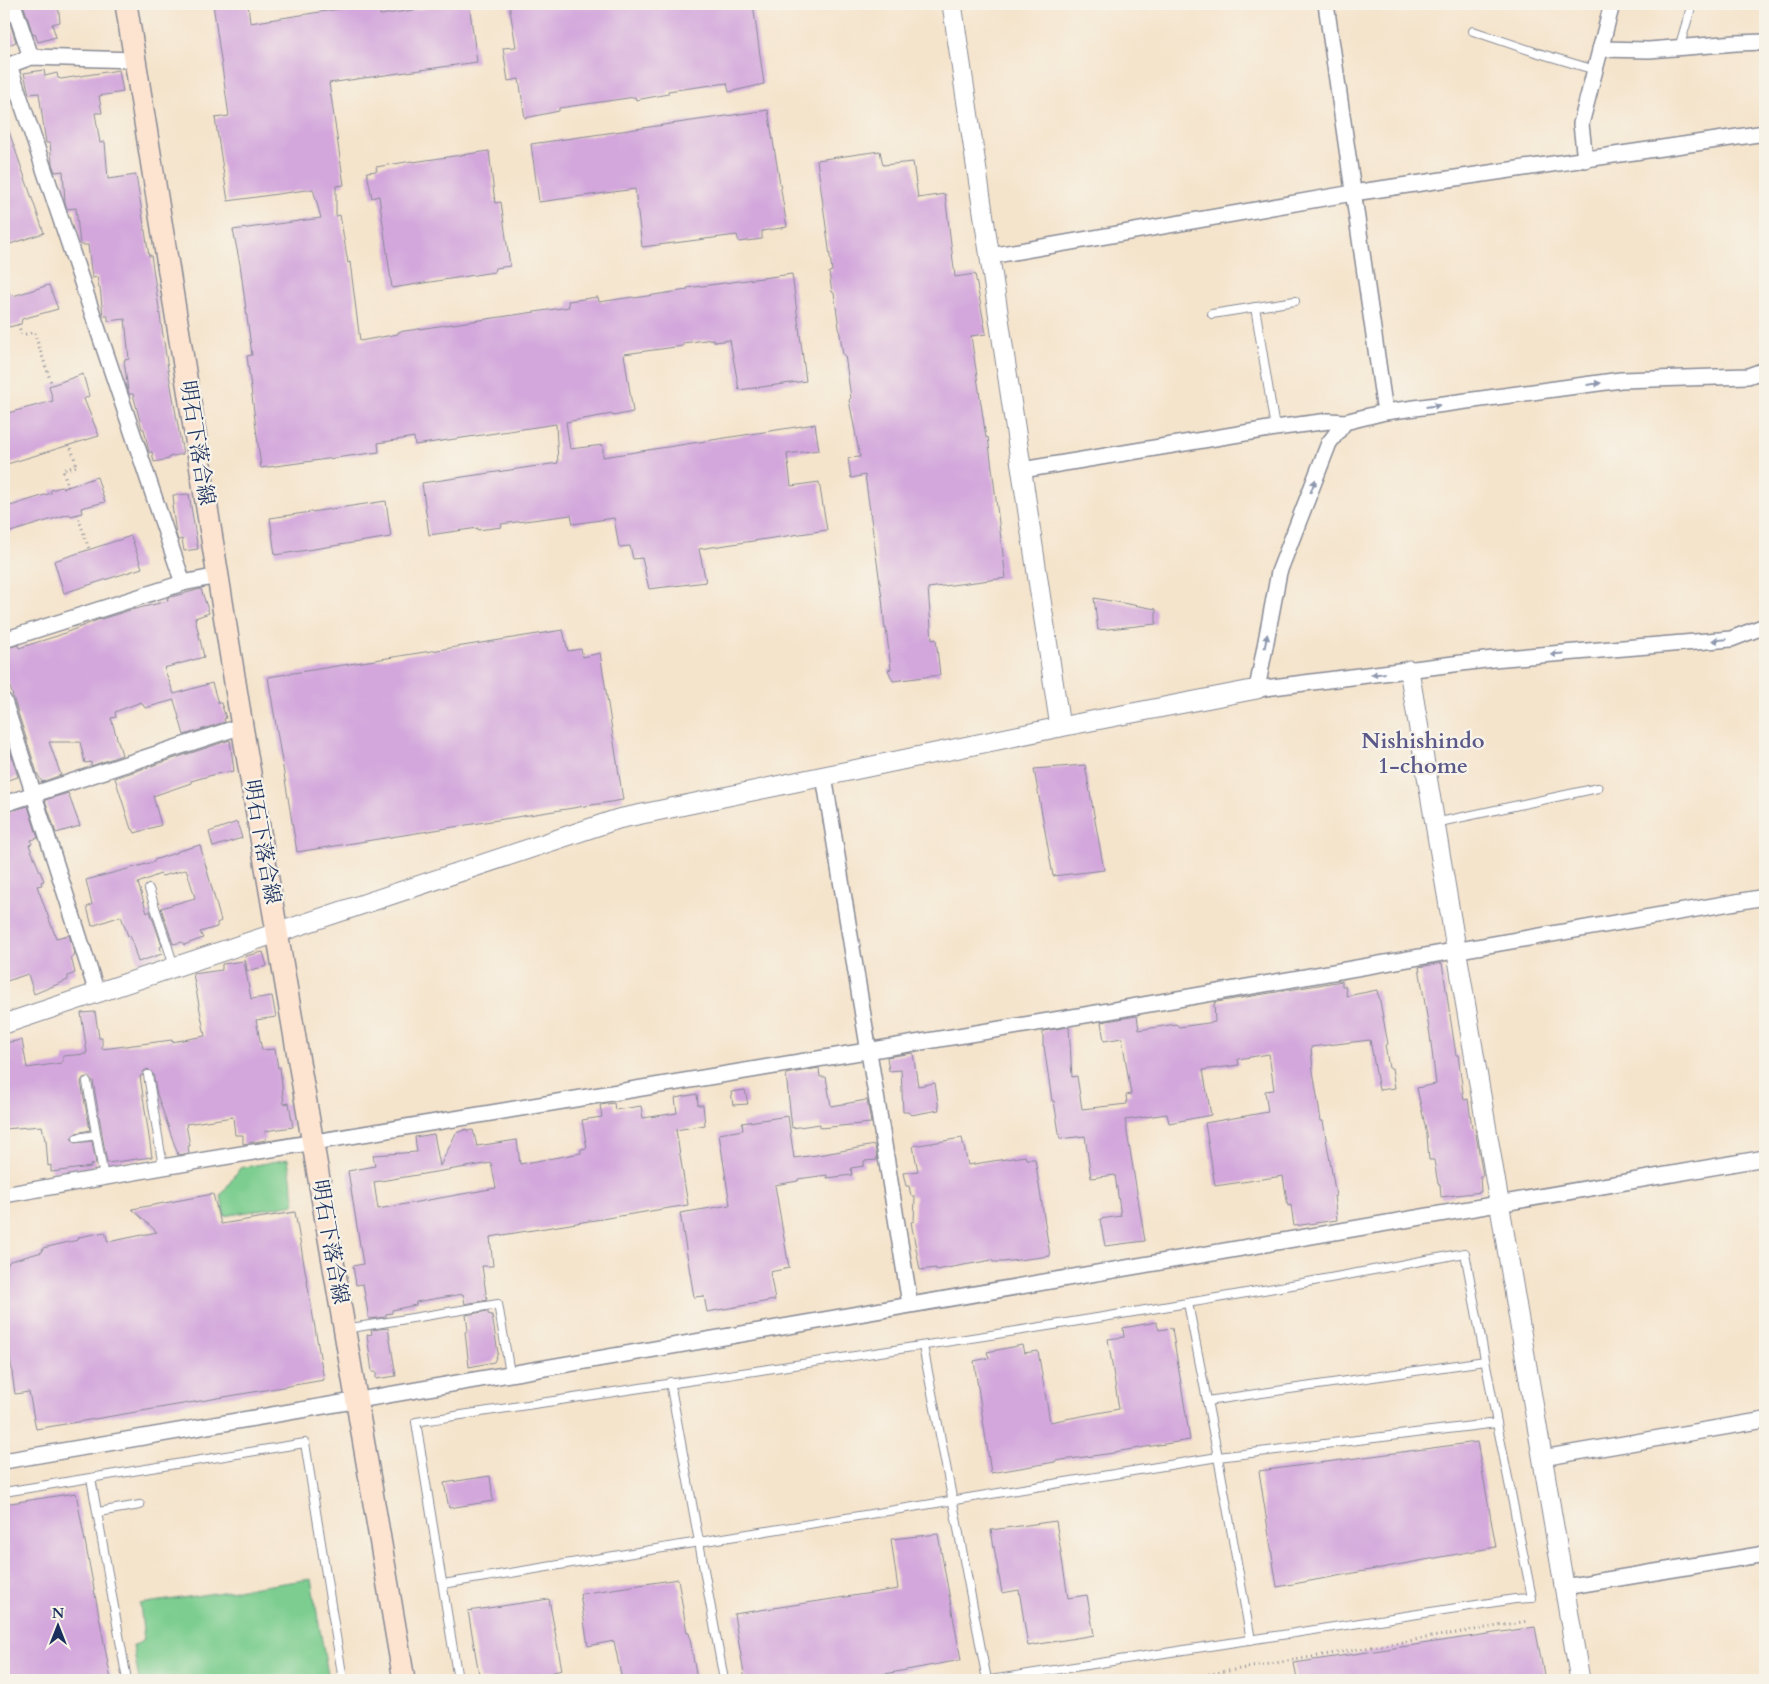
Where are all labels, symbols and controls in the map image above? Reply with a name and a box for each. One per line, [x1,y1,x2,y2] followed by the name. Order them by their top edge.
[173,379,221,507] street label: 明石下落合線
[1587,379,1603,387] one-way arrow
[1426,401,1442,409] one-way arrow
[1309,479,1317,493] one-way arrow
[1263,633,1271,649] one-way arrow
[1710,636,1726,644] one-way arrow
[1549,651,1565,659] one-way arrow
[1370,670,1386,678] one-way arrow
[1361,726,1485,781] district label: Nishishindo 1-chome
[237,777,287,907] street label: 明石下落合線
[305,1177,355,1307] street label: 明石下落合線
[32,1602,82,1652] north arrow
[52,1604,64,1623] text: N

